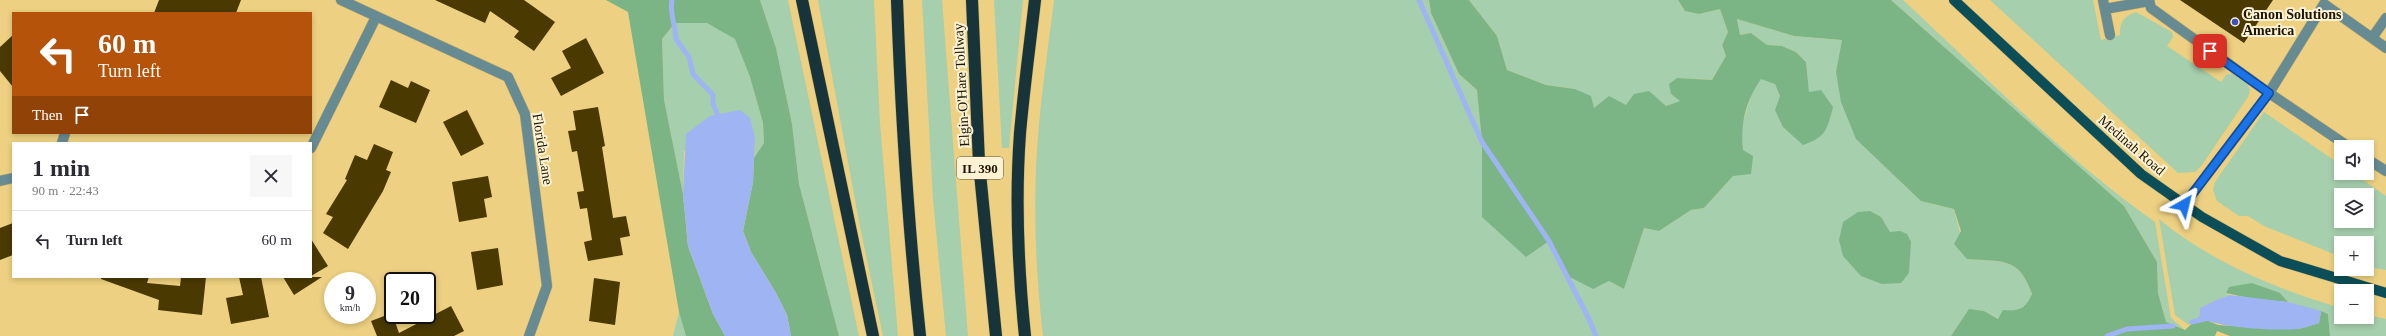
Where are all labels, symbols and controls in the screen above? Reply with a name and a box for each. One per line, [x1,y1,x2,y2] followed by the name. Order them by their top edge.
[2243,7,2342,38] place label: Canon Solutions America
[2230,17,2240,27] marker: Canon Solutions America
[951,23,972,147] street label: Elgin-O'Hare Tollway
[32,28,84,80] icon: left
[98,28,156,59] text: 60 m
[2193,34,2227,68] pin
[2199,40,2221,62] icon: arrive
[98,61,161,81] text: Turn left
[71,104,93,126] icon: arrive
[32,107,63,123] text: Then
[529,112,556,186] street label: Florida Lane
[2095,113,2168,178] street label: Medinah Road
[2334,140,2374,324] map controls
[2334,140,2374,180] button: sound
[32,155,90,181] text: 1 min
[250,155,292,197] button: close
[957,157,1003,179] road number: IL 390
[32,183,99,198] text: 90 m · 22:43
[2163,184,2205,226] position arrow
[2334,188,2374,228] button: layers
[32,230,54,252] icon: left
[66,232,123,248] text: Turn left
[262,232,292,248] text: 60 m
[2334,236,2374,276] button: +
[384,272,436,324] speed limit sign: 20
[345,282,355,304] text: 9
[2334,284,2374,324] button: −
[340,302,360,313] text: km/h

